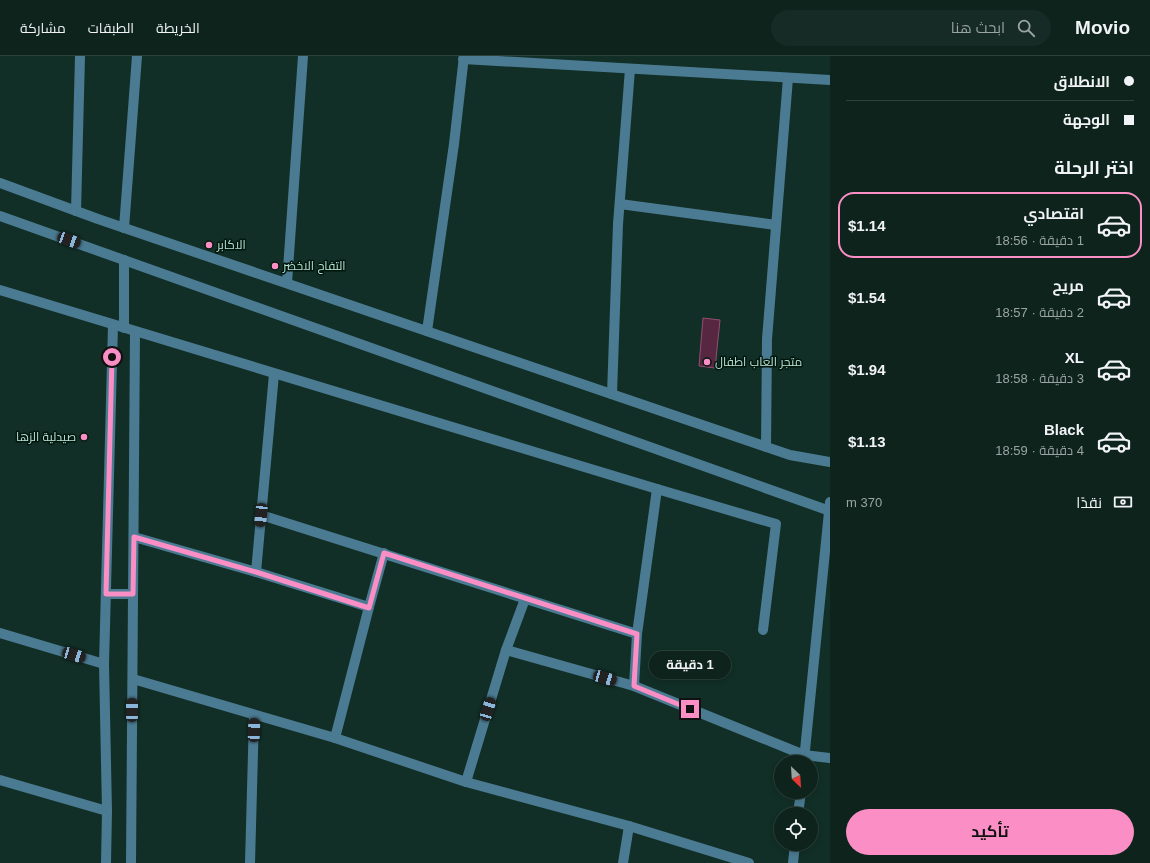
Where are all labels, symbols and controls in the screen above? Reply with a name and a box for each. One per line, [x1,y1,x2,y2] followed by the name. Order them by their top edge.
[771,10,1051,46] search box
[1015,17,1037,39] icon: search
[1075,17,1130,38] text: Movio
[951,19,1005,36] text: ابحث هنا
[20,20,66,36] text: مشاركة
[88,20,134,36] text: الطبقات
[156,20,200,36] text: الخريطة
[1054,73,1110,90] text: الانطلاق
[1063,111,1110,128] text: الوجهة
[1054,158,1134,178] text: اختر الرحلة
[1024,205,1084,222] text: اقتصادي
[1096,207,1132,243] icon: car
[848,217,886,234] text: $1.14
[56,230,82,250] car
[995,233,1084,248] text: 1 دقيقة · 18:56
[216,238,246,252] place label: الاكابر
[204,240,214,250] marker: الاكابر
[282,259,346,274] place label: التفاح الاخضر
[270,261,280,271] marker: التفاح الاخضر
[1052,277,1084,294] text: مريح
[1096,279,1132,315] icon: car
[848,289,886,306] text: $1.54
[995,305,1084,320] text: 2 دقيقة · 18:57
[103,348,121,366] route start
[1065,349,1084,366] text: XL
[1096,351,1132,387] icon: car
[715,355,802,369] place label: متجر العاب اطفال
[702,357,712,367] marker: متجر العاب اطفال
[848,361,886,378] text: $1.94
[995,371,1084,386] text: 3 دقيقة · 18:58
[1044,421,1084,438] text: Black
[1096,423,1132,459] icon: car
[16,430,76,444] place label: صيدلية الزها
[79,432,89,442] marker: صيدلية الزها
[848,433,886,450] text: $1.13
[995,443,1084,458] text: 4 دقيقة · 18:59
[1112,491,1134,513] icon: cash
[1076,494,1102,511] text: نقدًا
[846,495,882,510] text: 370 m
[254,502,268,528] car
[61,646,87,664] car
[649,651,731,679] callout: 1 دقيقة
[666,657,714,672] text: 1 دقيقة
[592,669,618,687] car
[479,696,497,722] car
[126,698,138,722] car
[681,700,699,718] route end
[248,718,260,742] car
[774,755,818,799] north arrow
[774,755,818,851] map controls
[774,807,818,851] button: locate
[846,809,1134,855] button: تأكيد

